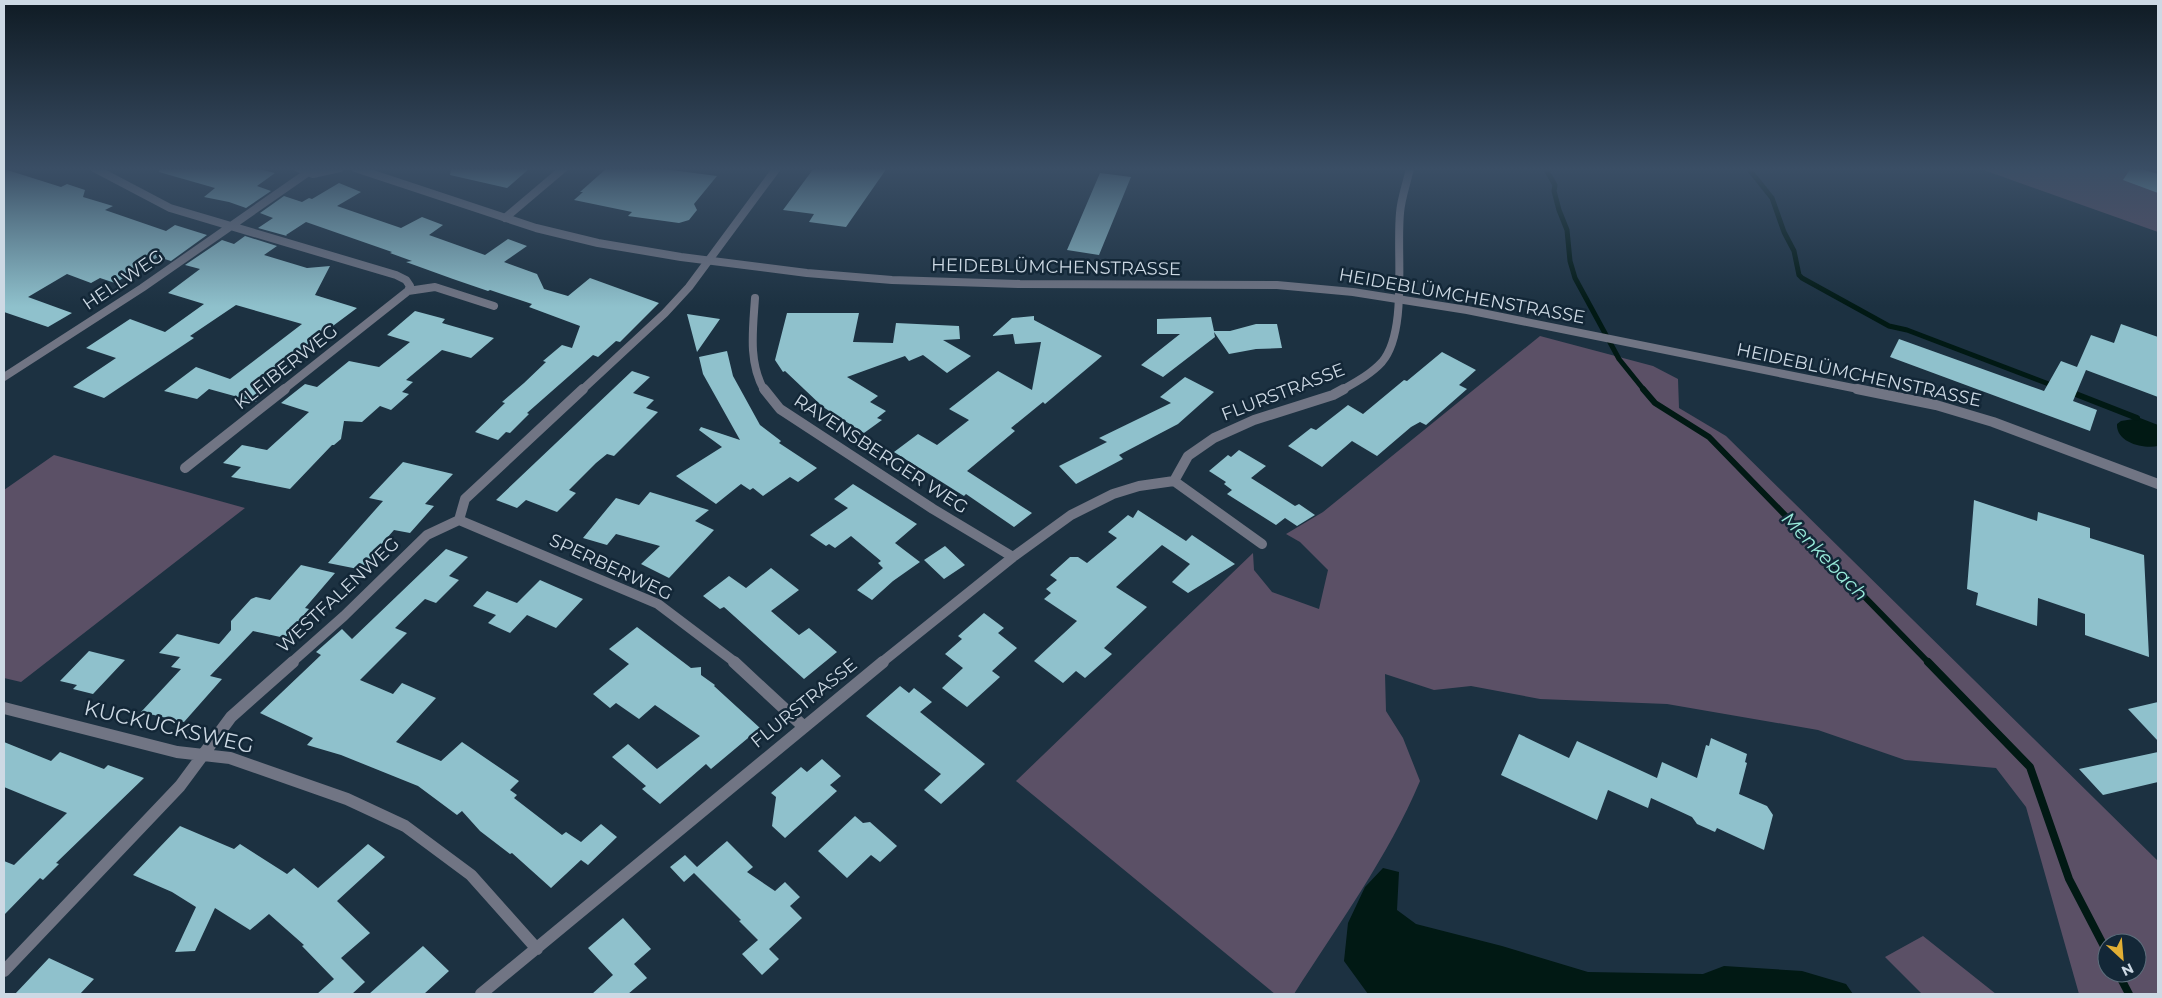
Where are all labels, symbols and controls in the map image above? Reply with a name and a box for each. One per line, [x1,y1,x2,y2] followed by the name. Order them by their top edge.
[78,245,168,315] street label: HELLWEG
[931,254,1181,280] street label: HEIDEBLÜMCHENSTRASSE
[1337,263,1587,329] street label: HEIDEBLÜMCHENSTRASSE
[230,320,342,414] street label: KLEIBERWEG
[1735,338,1983,412] street label: HEIDEBLÜMCHENSTRASSE
[1218,358,1348,426] street label: FLURSTRASSE
[790,389,972,519] street label: RAVENSBERGER WEG
[1777,507,1873,605] water label: Menkebach
[546,529,676,605] street label: SPERBERWEG
[272,533,404,657] street label: WESTFALENWEG
[746,653,862,753] street label: FLURSTRASSE
[82,695,256,758] street label: KUCKUCKSWEG
[2097,933,2147,983] north arrow
[2119,959,2137,980] text: N

